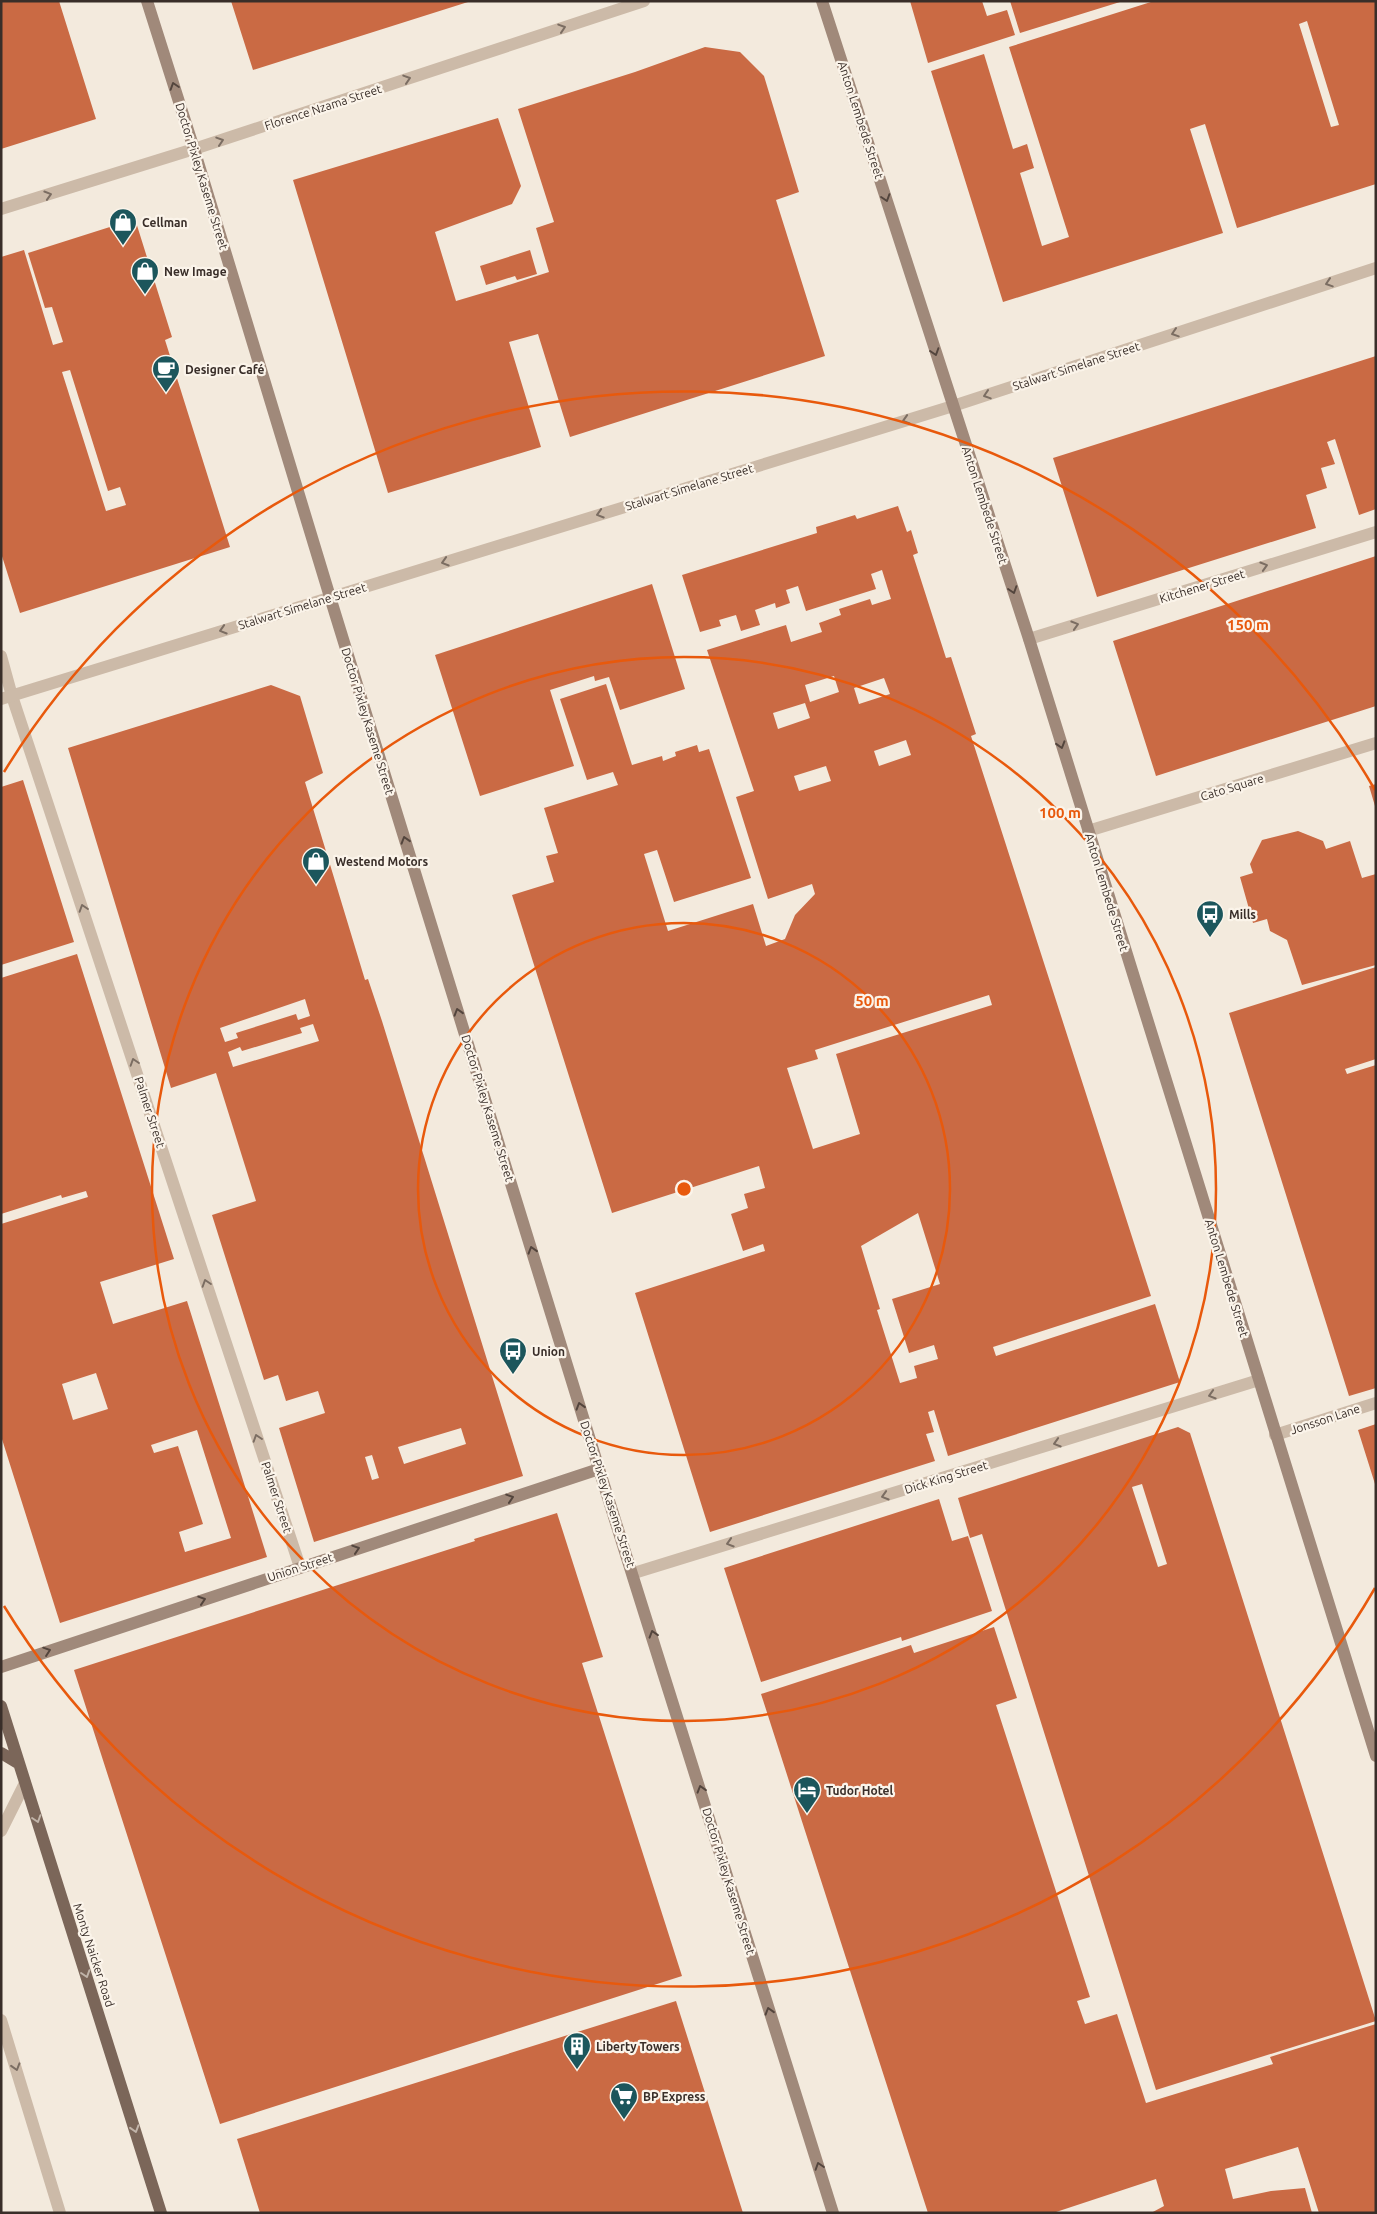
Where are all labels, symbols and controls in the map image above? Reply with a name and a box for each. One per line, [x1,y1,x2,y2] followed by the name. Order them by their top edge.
[557,24,565,34] one-way arrow
[836,60,886,181] street label: Anton Lembede Street
[403,75,411,85] one-way arrow
[170,82,180,91] one-way arrow
[263,82,383,132] street label: Florence Nzama Street
[173,101,231,251] street label: Doctor Pixley Kaseme Street
[215,137,223,147] one-way arrow
[43,190,51,200] one-way arrow
[880,193,890,201] one-way arrow
[108,207,138,246] shop icon: Cellman
[142,216,188,229] place label: Cellman
[130,256,160,295] shop icon: New Image
[164,265,227,278] place label: New Image
[1326,277,1334,287] one-way arrow
[1171,328,1179,338] one-way arrow
[1011,339,1142,393] street label: Stalwart Simelane Street
[930,348,940,356] one-way arrow
[151,354,181,393] cafe icon: Designer Café
[185,363,265,376] place label: Designer Café
[983,389,992,399] one-way arrow
[902,414,911,424] one-way arrow
[960,445,1010,566] street label: Anton Lembede Street
[623,461,755,513] street label: Stalwart Simelane Street
[597,509,605,519] one-way arrow
[441,556,449,566] one-way arrow
[1259,562,1268,572] one-way arrow
[1158,567,1246,605] street label: Kitchener Street
[236,580,368,632] street label: Stalwart Simelane Street
[1007,585,1017,594] one-way arrow
[1227,616,1269,633] text: 150 m
[1071,620,1079,630] one-way arrow
[219,625,227,635] one-way arrow
[339,646,397,796] street label: Doctor Pixley Kaseme Street
[1056,740,1066,749] one-way arrow
[1199,771,1265,803] street label: Cato Square
[1039,804,1081,821] text: 100 m
[1083,831,1131,953] street label: Anton Lembede Street
[401,836,411,844] one-way arrow
[301,846,331,885] shop icon: Westend Motors
[335,855,429,868] place label: Westend Motors
[1195,899,1225,938] bus stop icon: Mills
[78,904,88,913] one-way arrow
[1229,908,1256,921] place label: Mills
[855,992,889,1009] text: 50 m
[454,1008,464,1016] one-way arrow
[459,1033,517,1183] street label: Doctor Pixley Kaseme Street
[129,1059,139,1067] one-way arrow
[132,1075,168,1150] street label: Palmer Street
[675,1180,693,1198] centre of rings
[1203,1217,1251,1339] street label: Anton Lembede Street
[528,1247,538,1255] one-way arrow
[202,1280,212,1288] one-way arrow
[498,1336,528,1375] bus stop icon: Union
[532,1345,565,1358] place label: Union
[1209,1389,1217,1399] one-way arrow
[575,1402,585,1410] one-way arrow
[1288,1402,1362,1436] street label: Jonsson Lane
[578,1419,638,1569] street label: Doctor Pixley Kaseme Street
[253,1434,263,1442] one-way arrow
[1053,1437,1062,1447] one-way arrow
[903,1458,989,1496] street label: Dick King Street
[259,1460,295,1535] street label: Palmer Street
[881,1490,890,1500] one-way arrow
[506,1494,514,1504] one-way arrow
[726,1538,734,1548] one-way arrow
[351,1544,359,1554] one-way arrow
[266,1550,335,1584] street label: Union Street
[197,1596,205,1606] one-way arrow
[648,1631,658,1639] one-way arrow
[43,1647,51,1657] one-way arrow
[792,1775,822,1814] hotel icon: Tudor Hotel
[826,1784,894,1797] place label: Tudor Hotel
[696,1786,706,1794] one-way arrow
[700,1806,758,1956] street label: Doctor Pixley Kaseme Street
[31,1815,41,1823] one-way arrow
[71,1902,117,2008] street label: Monty Naicker Road
[80,1970,90,1978] one-way arrow
[765,2008,775,2016] one-way arrow
[562,2031,592,2070] building icon: Liberty Towers
[596,2040,680,2053] place label: Liberty Towers
[10,2062,20,2071] one-way arrow
[609,2081,639,2120] supermarket icon: BP Express
[643,2090,706,2103] place label: BP Express
[129,2125,139,2133] one-way arrow
[814,2163,824,2171] one-way arrow

